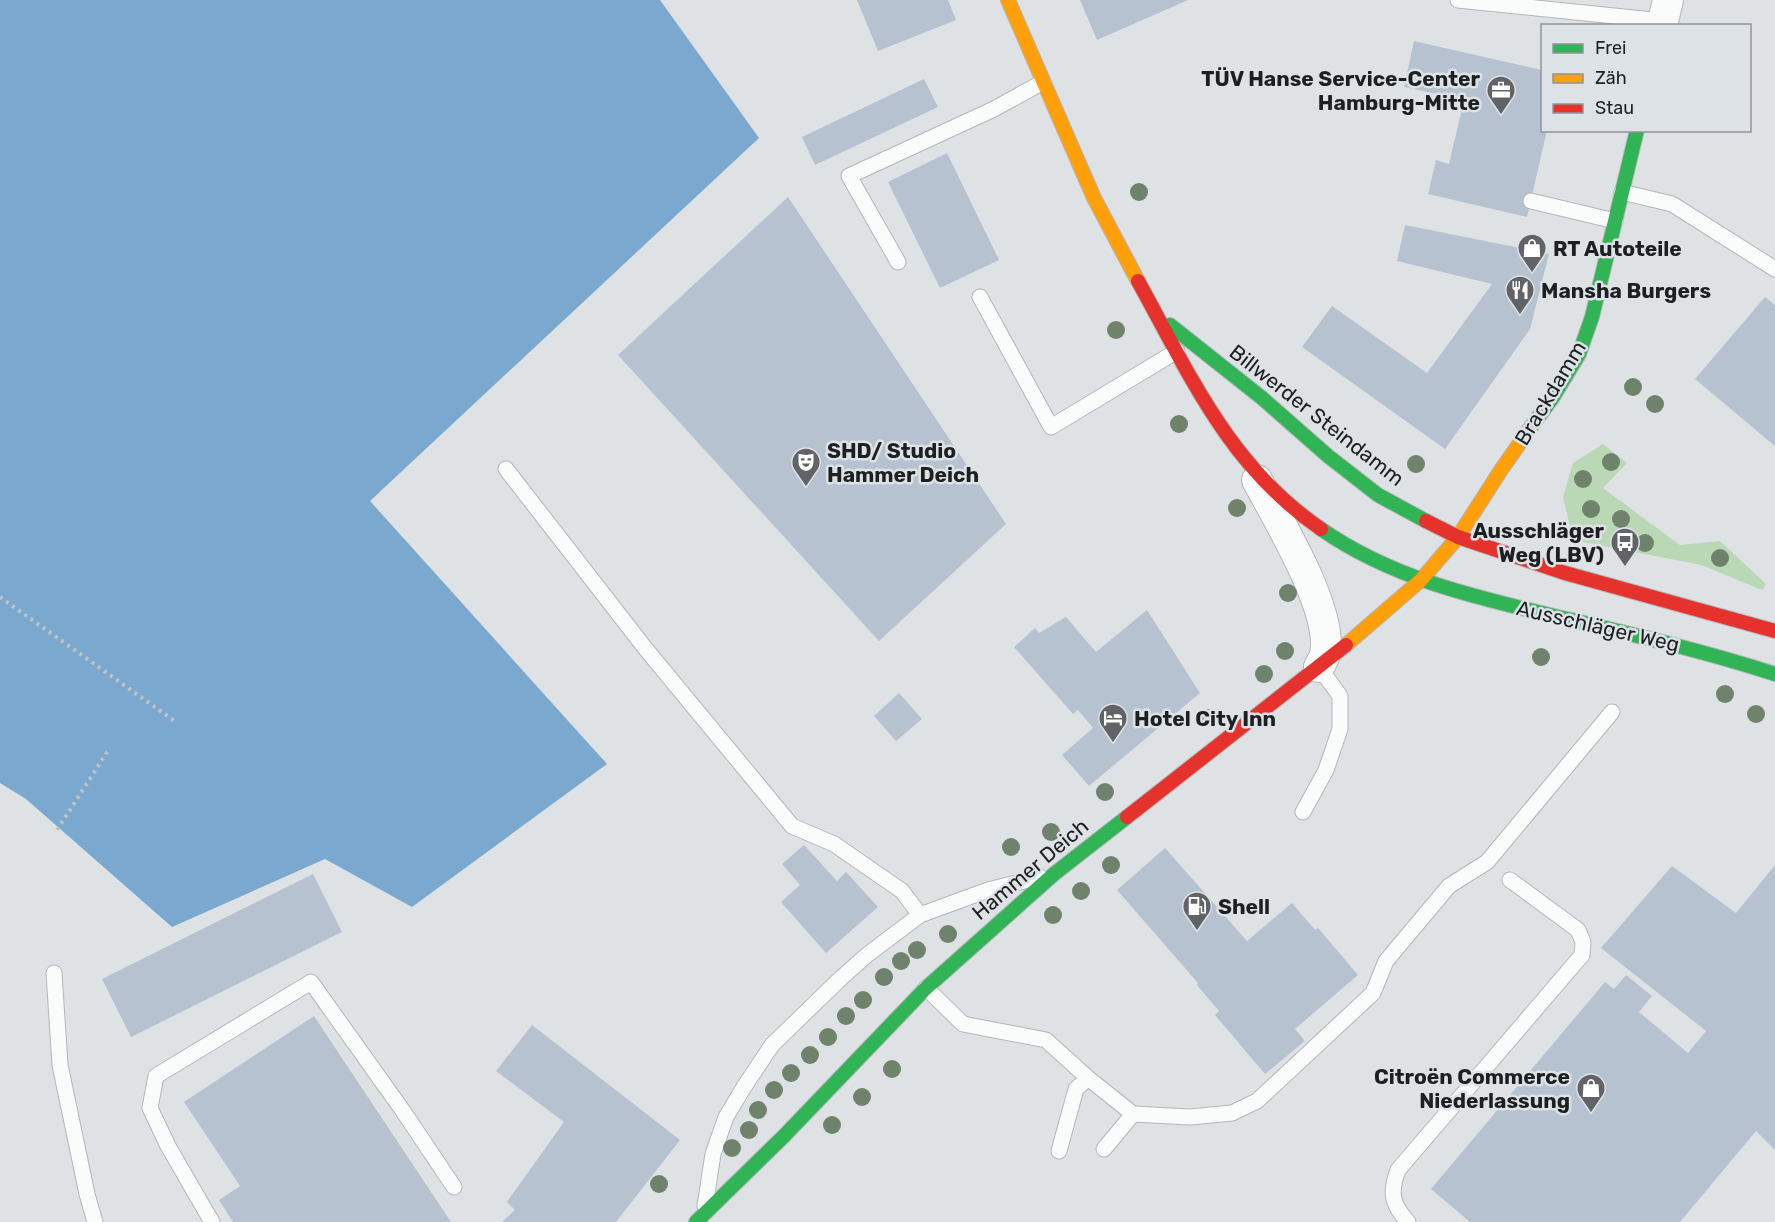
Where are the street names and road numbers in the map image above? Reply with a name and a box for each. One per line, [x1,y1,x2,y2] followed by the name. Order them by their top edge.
[1509,337,1591,449] street label: Brackdamm
[1225,339,1409,491] street label: Billwerder Steindamm
[1514,595,1682,657] street label: Ausschläger Weg
[967,813,1093,925] street label: Hammer Deich

